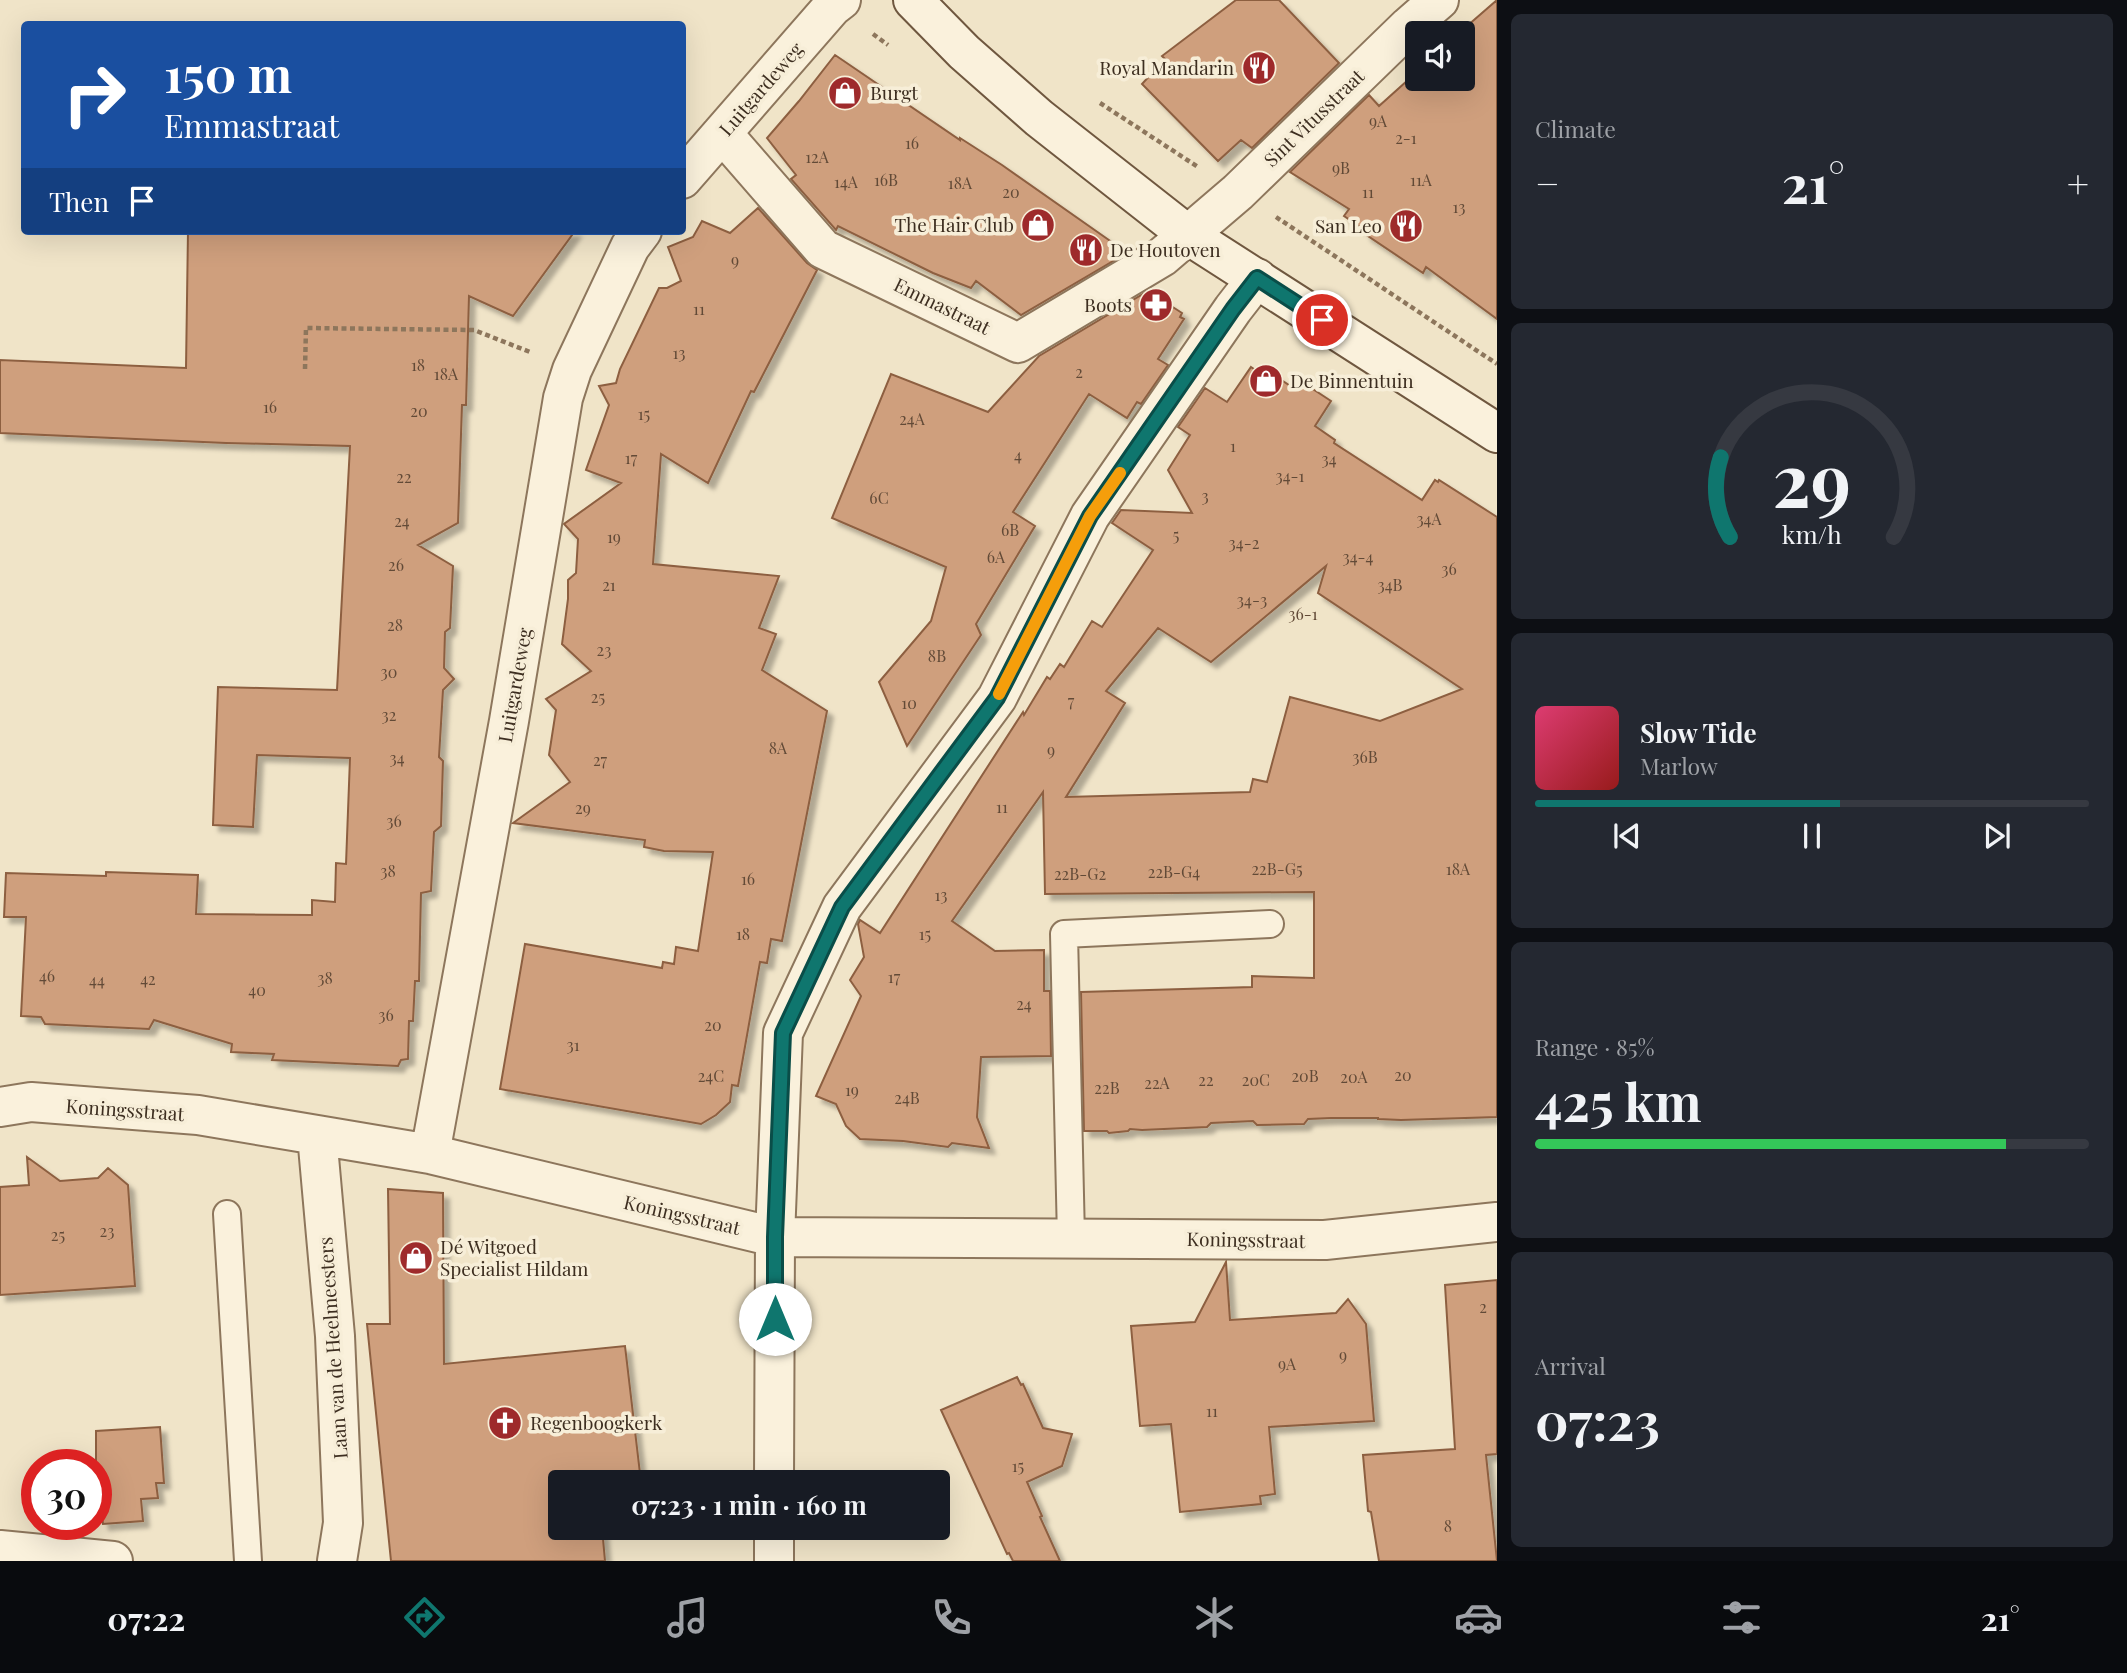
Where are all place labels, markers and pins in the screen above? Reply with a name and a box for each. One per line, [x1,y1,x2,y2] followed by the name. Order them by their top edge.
[1240,49,1278,87] restaurant icon: Royal Mandarin
[1099,54,1235,80] place label: Royal Mandarin
[826,74,864,112] shop icon: Burgt
[870,79,918,105] place label: Burgt
[1019,206,1057,244] shop icon: The Hair Club
[1387,207,1425,245] restaurant icon: San Leo
[894,211,1014,237] place label: The Hair Club
[1315,212,1382,238] place label: San Leo
[1067,231,1105,269] restaurant icon: De Houtoven
[1110,236,1221,262] place label: De Houtoven
[1137,286,1175,324] pharmacy icon: Boots
[1292,290,1352,350] pin
[1084,291,1132,317] place label: Boots
[1247,362,1285,400] shop icon: De Binnentuin
[1290,367,1414,393] place label: De Binnentuin
[440,1233,588,1281] place label: Dé Witgoed Specialist Hildam
[397,1239,435,1277] shop icon: Dé Witgoed Specialist Hildam
[486,1404,524,1442] church icon: Regenboogkerk
[530,1409,663,1435] place label: Regenboogkerk

